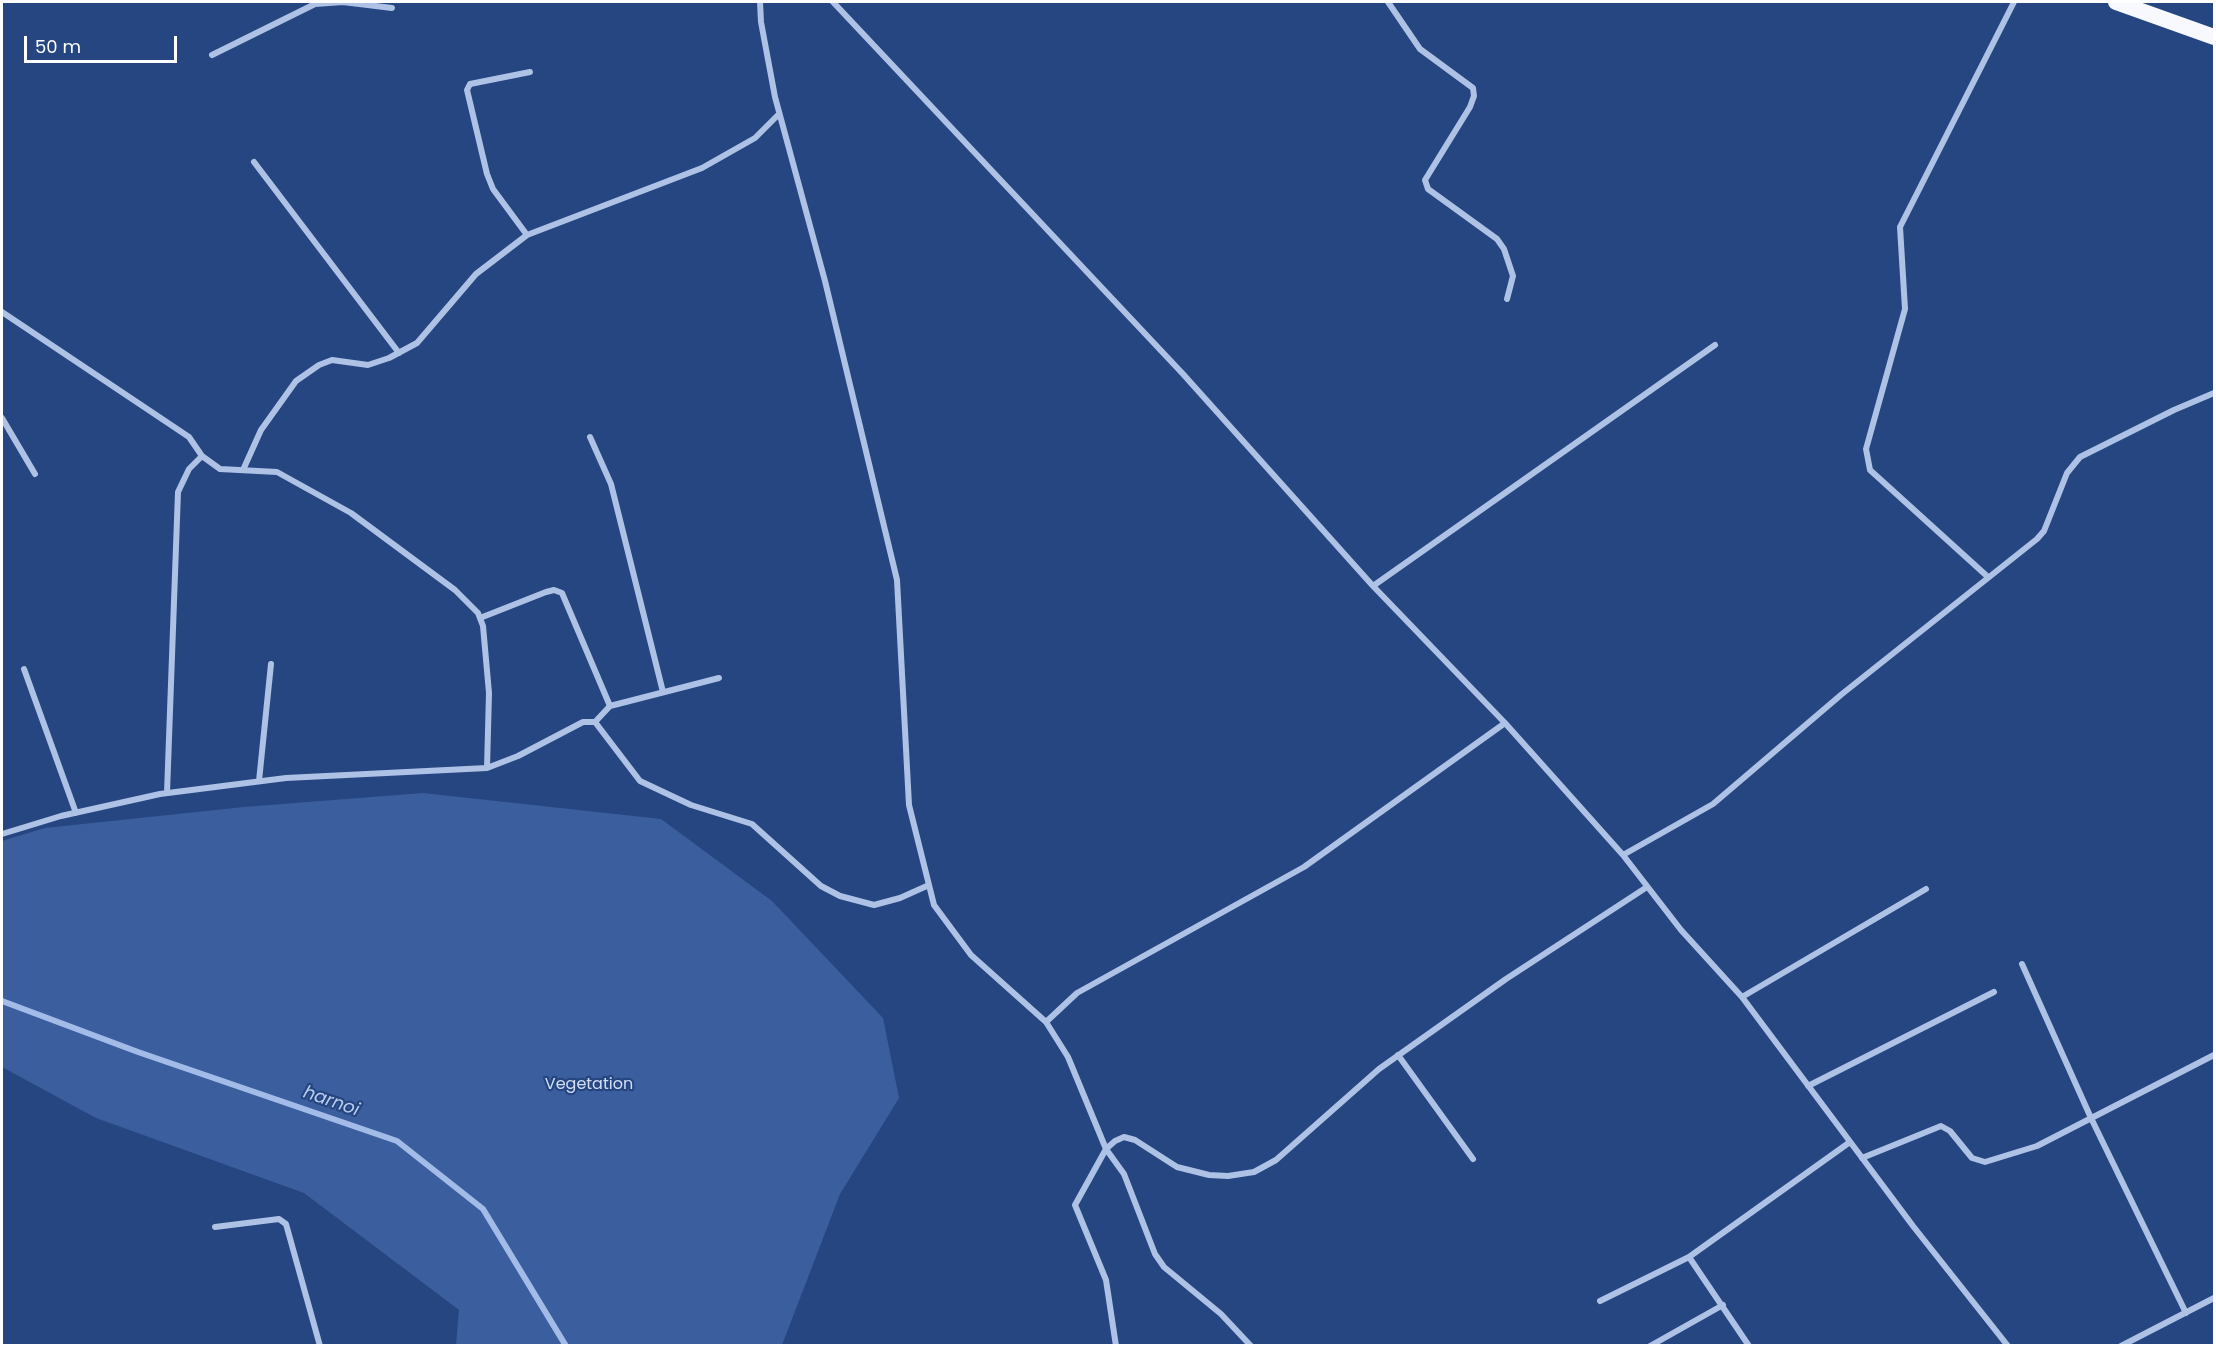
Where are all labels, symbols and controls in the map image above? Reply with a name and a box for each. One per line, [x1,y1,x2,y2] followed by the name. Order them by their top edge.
[27,24,180,62] scale bar
[35,34,81,59] text: 50 m
[545,1075,633,1095] park label: Vegetation
[300,1082,362,1122] water label: harnoi

